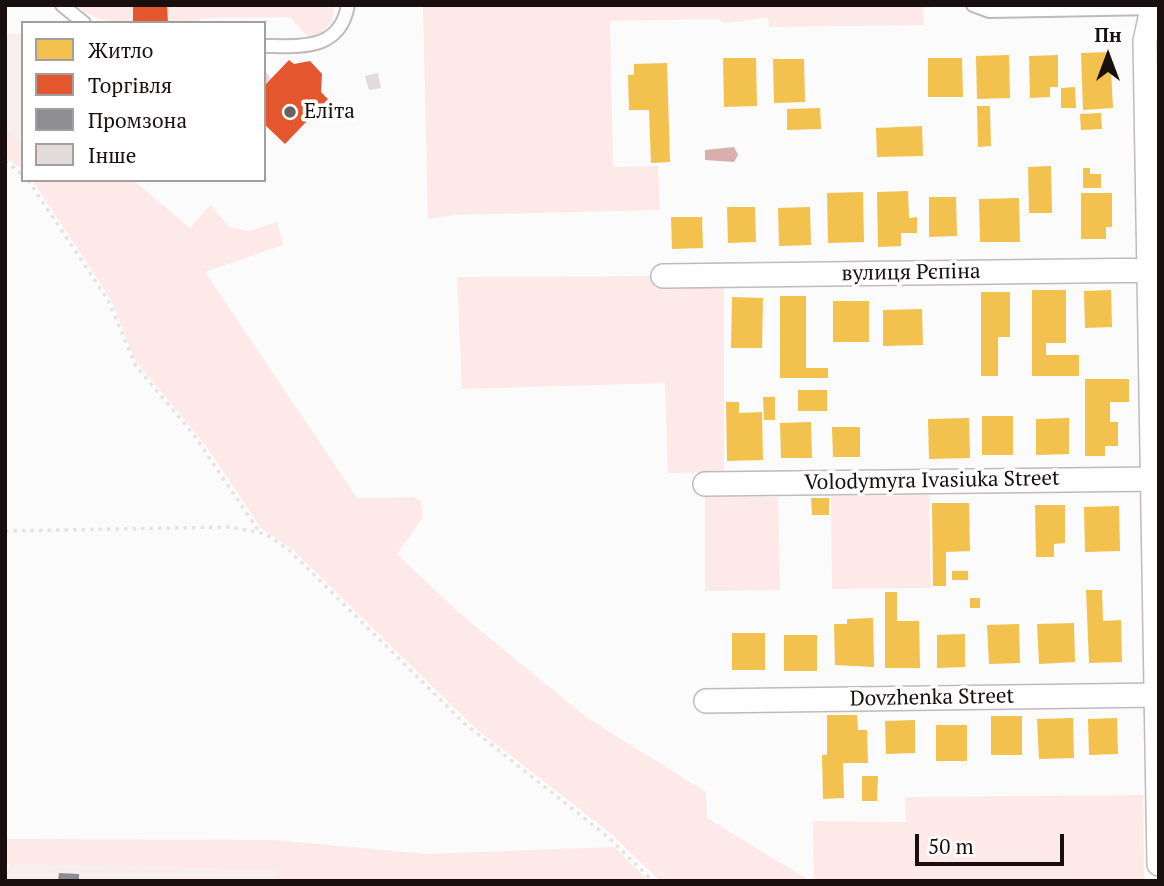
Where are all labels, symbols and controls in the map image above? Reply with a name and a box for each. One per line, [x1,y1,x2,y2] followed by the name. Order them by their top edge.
[21,21,266,182] legend
[1073,21,1143,91] north arrow
[1094,22,1122,47] text: Пн
[88,36,153,64] text: Житло
[88,71,172,99] text: Торгівля
[304,99,355,125] place label: Еліта
[282,104,298,120] marker: Еліта
[88,106,187,134] text: Промзона
[88,141,136,169] text: Інше
[841,259,981,287] street label: вулиця Рєпіна
[804,466,1060,496] street label: Volodymyra Ivasiuka Street
[850,684,1014,712] street label: Dovzhenka Street
[919,820,1068,864] scale bar
[928,832,974,860] text: 50 m

